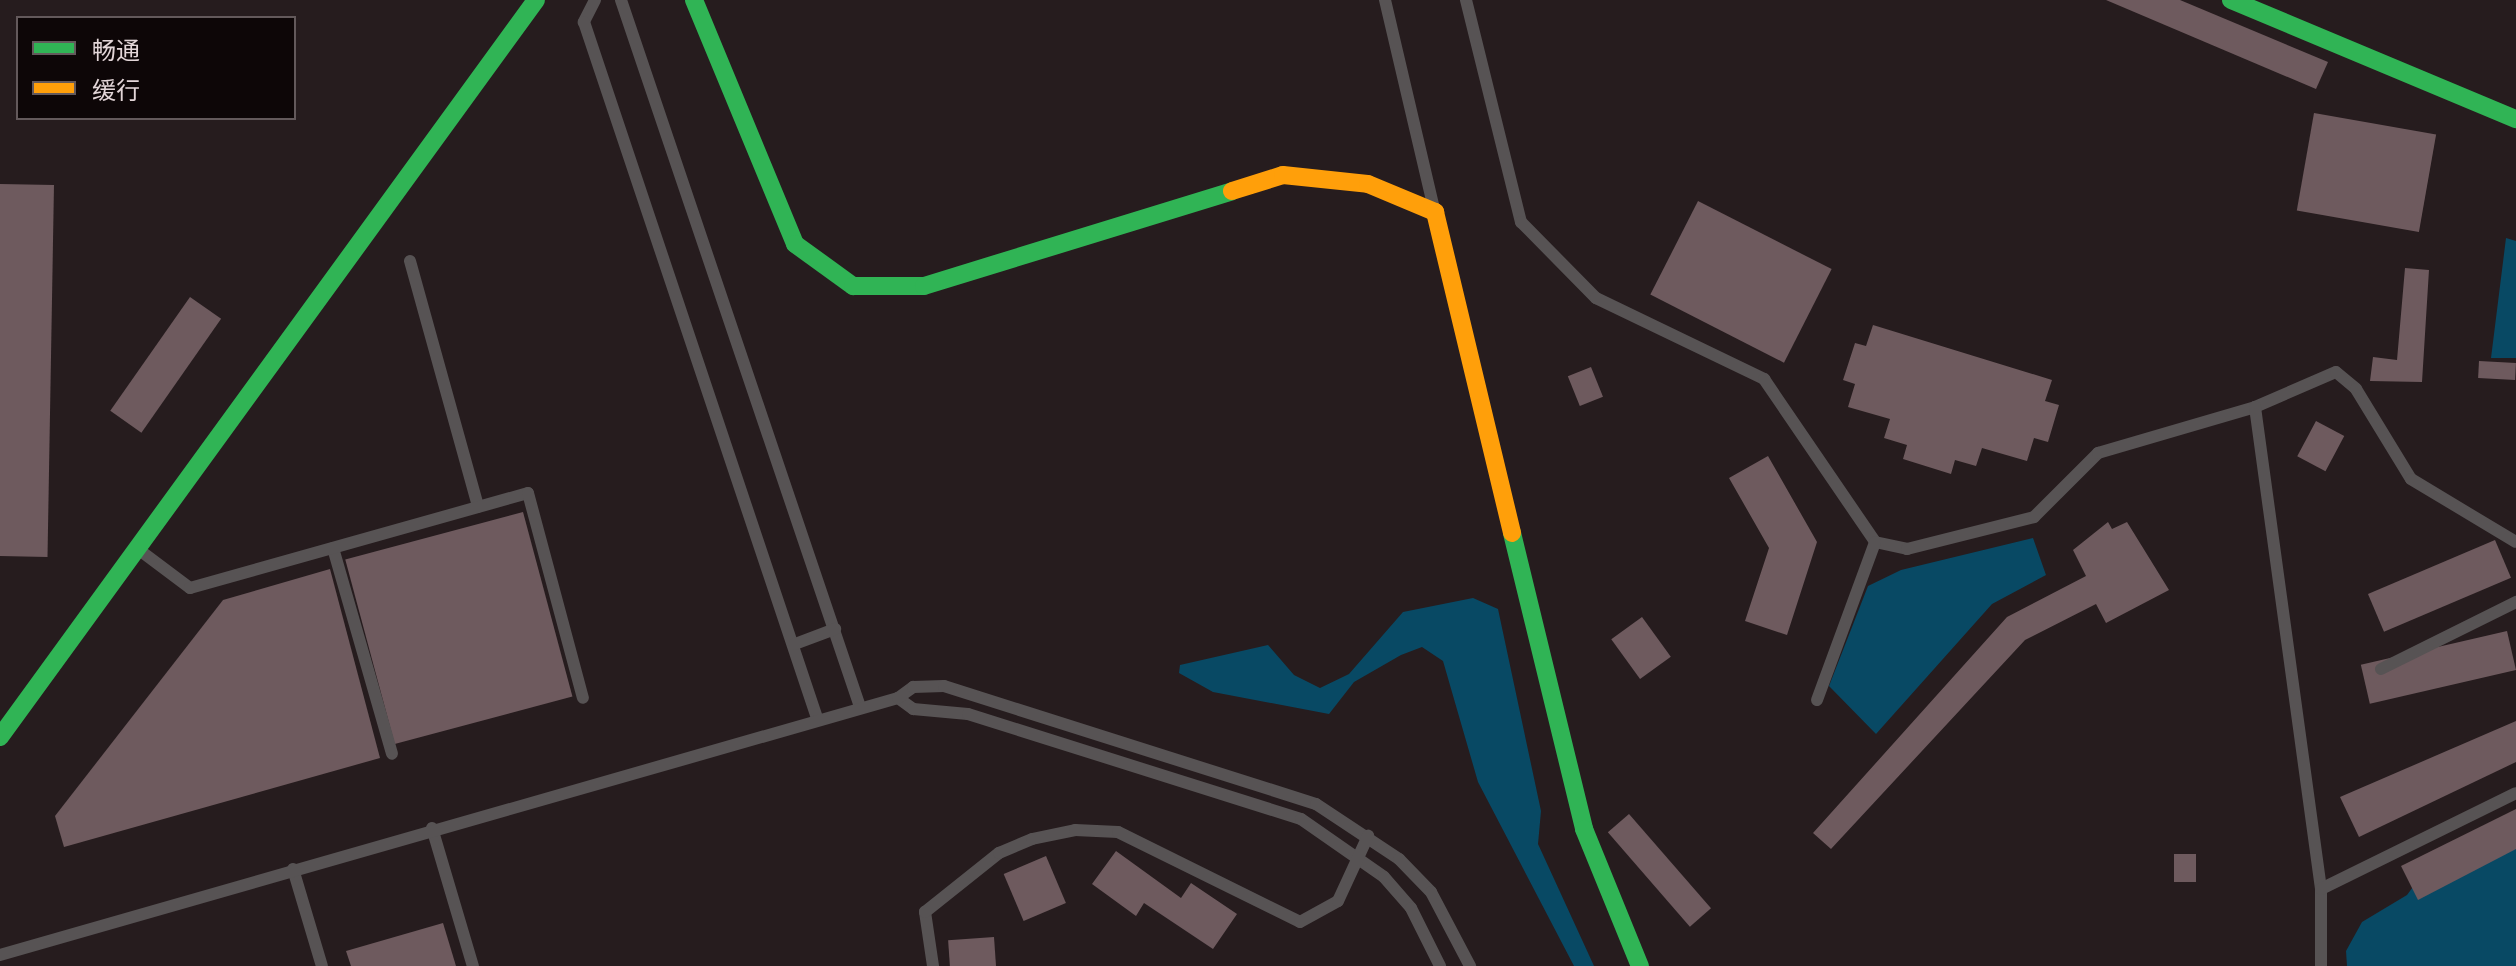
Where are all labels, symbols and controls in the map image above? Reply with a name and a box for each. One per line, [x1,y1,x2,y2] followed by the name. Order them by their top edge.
[16,16,296,120] legend
[92,36,140,66] text: 畅通
[92,76,140,106] text: 缓行

